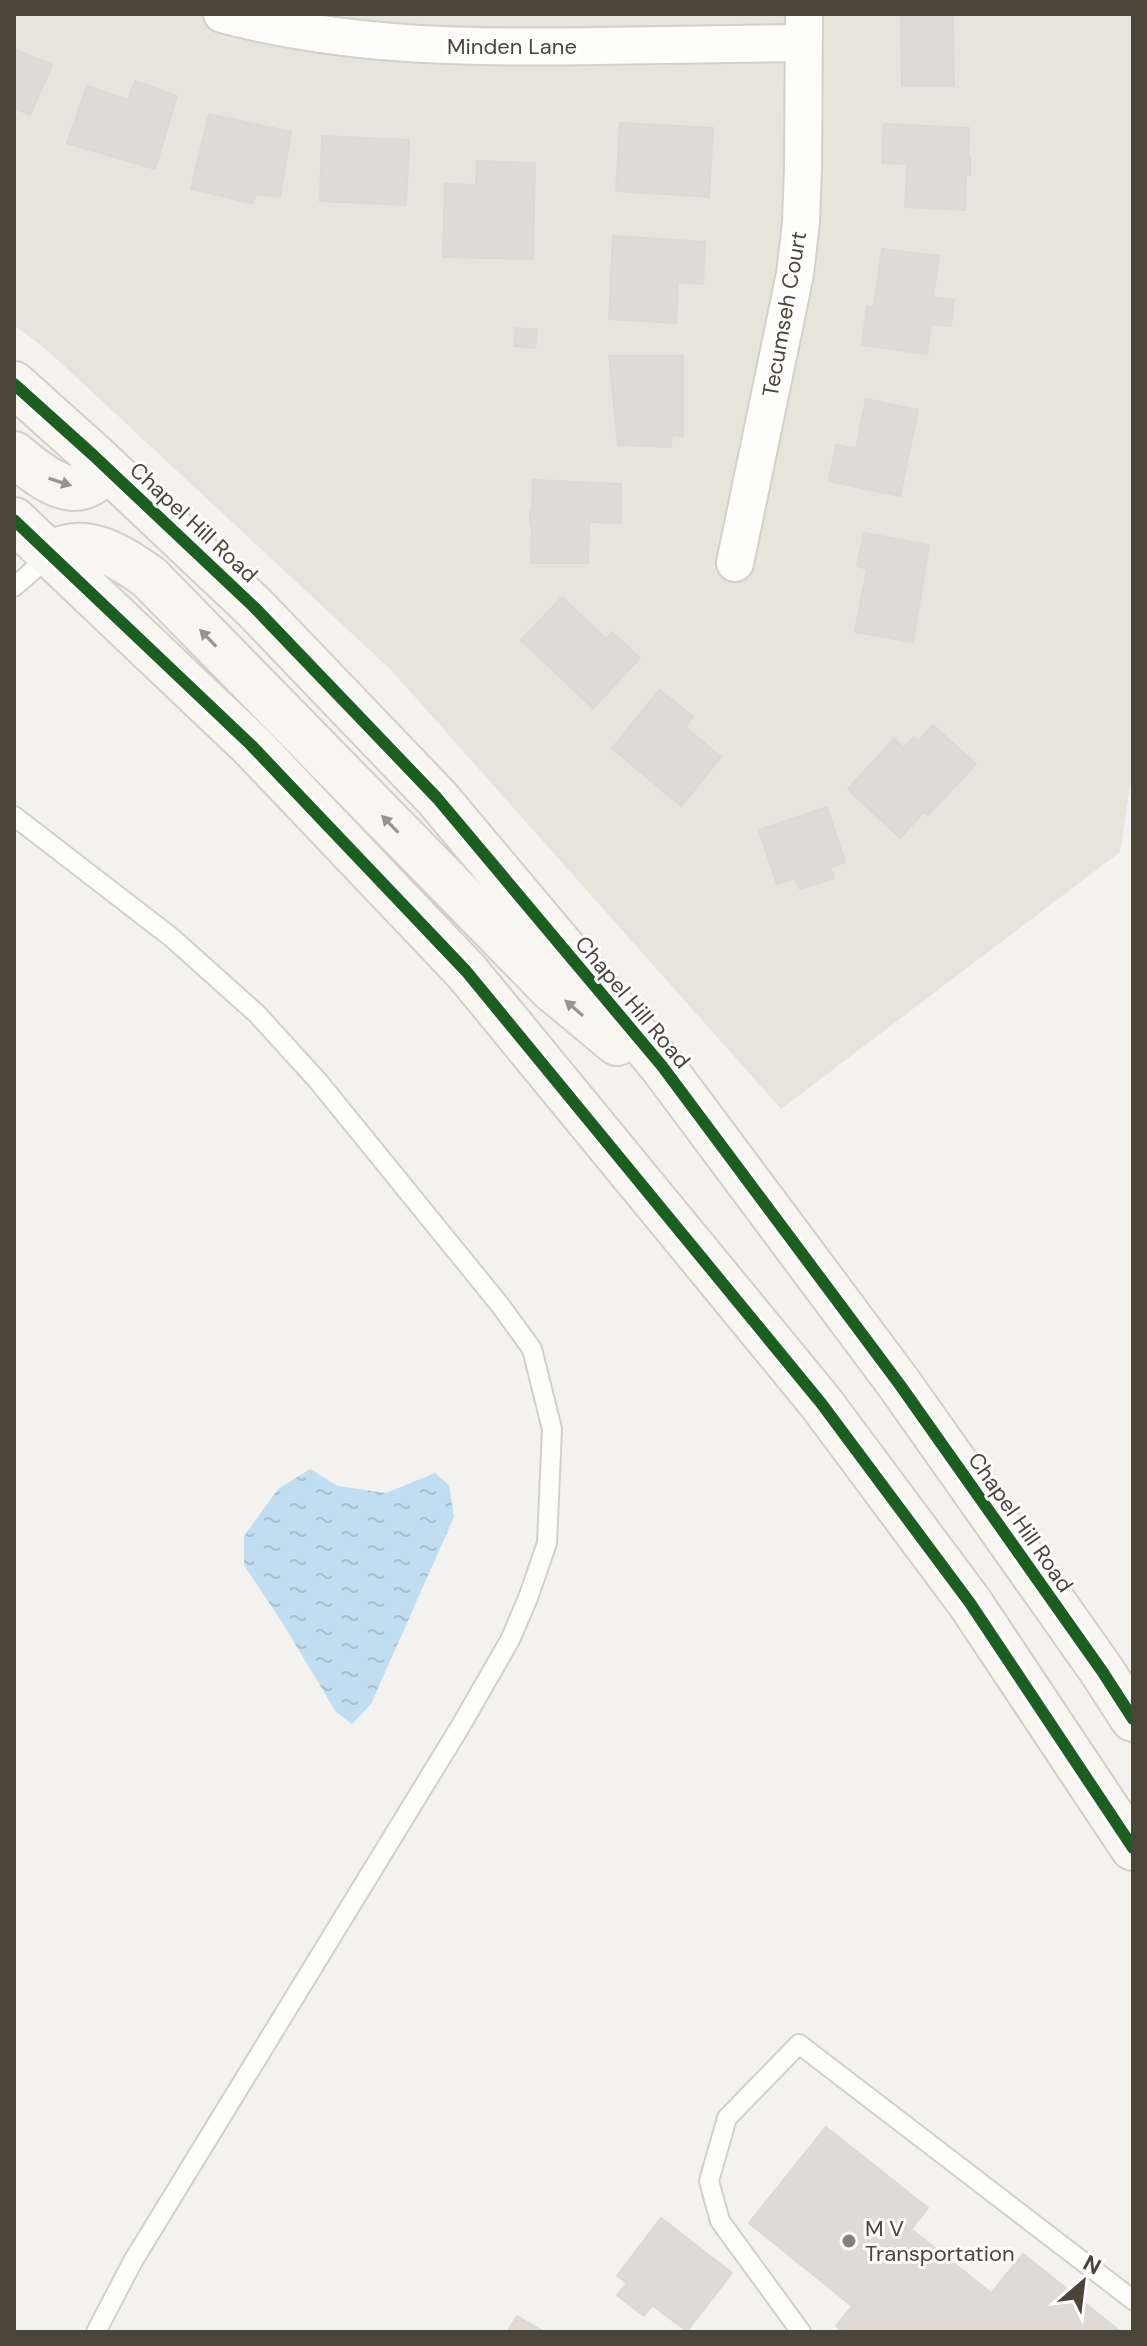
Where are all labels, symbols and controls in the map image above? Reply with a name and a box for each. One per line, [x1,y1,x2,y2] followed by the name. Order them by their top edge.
[447,32,577,61] street label: Minden Lane
[756,229,813,399] street label: Tecumseh Court
[124,456,264,589] street label: Chapel Hill Road
[48,477,72,489] one-way arrow
[200,629,218,648] one-way arrow
[381,815,400,834] one-way arrow
[569,930,697,1075] street label: Chapel Hill Road
[564,1000,584,1017] one-way arrow
[962,1447,1080,1598] street label: Chapel Hill Road
[865,2214,1015,2268] place label: M V Transportation
[840,2232,858,2250] marker: M V Transportation
[1043,2242,1123,2322] north arrow
[1078,2248,1106,2281] text: N

